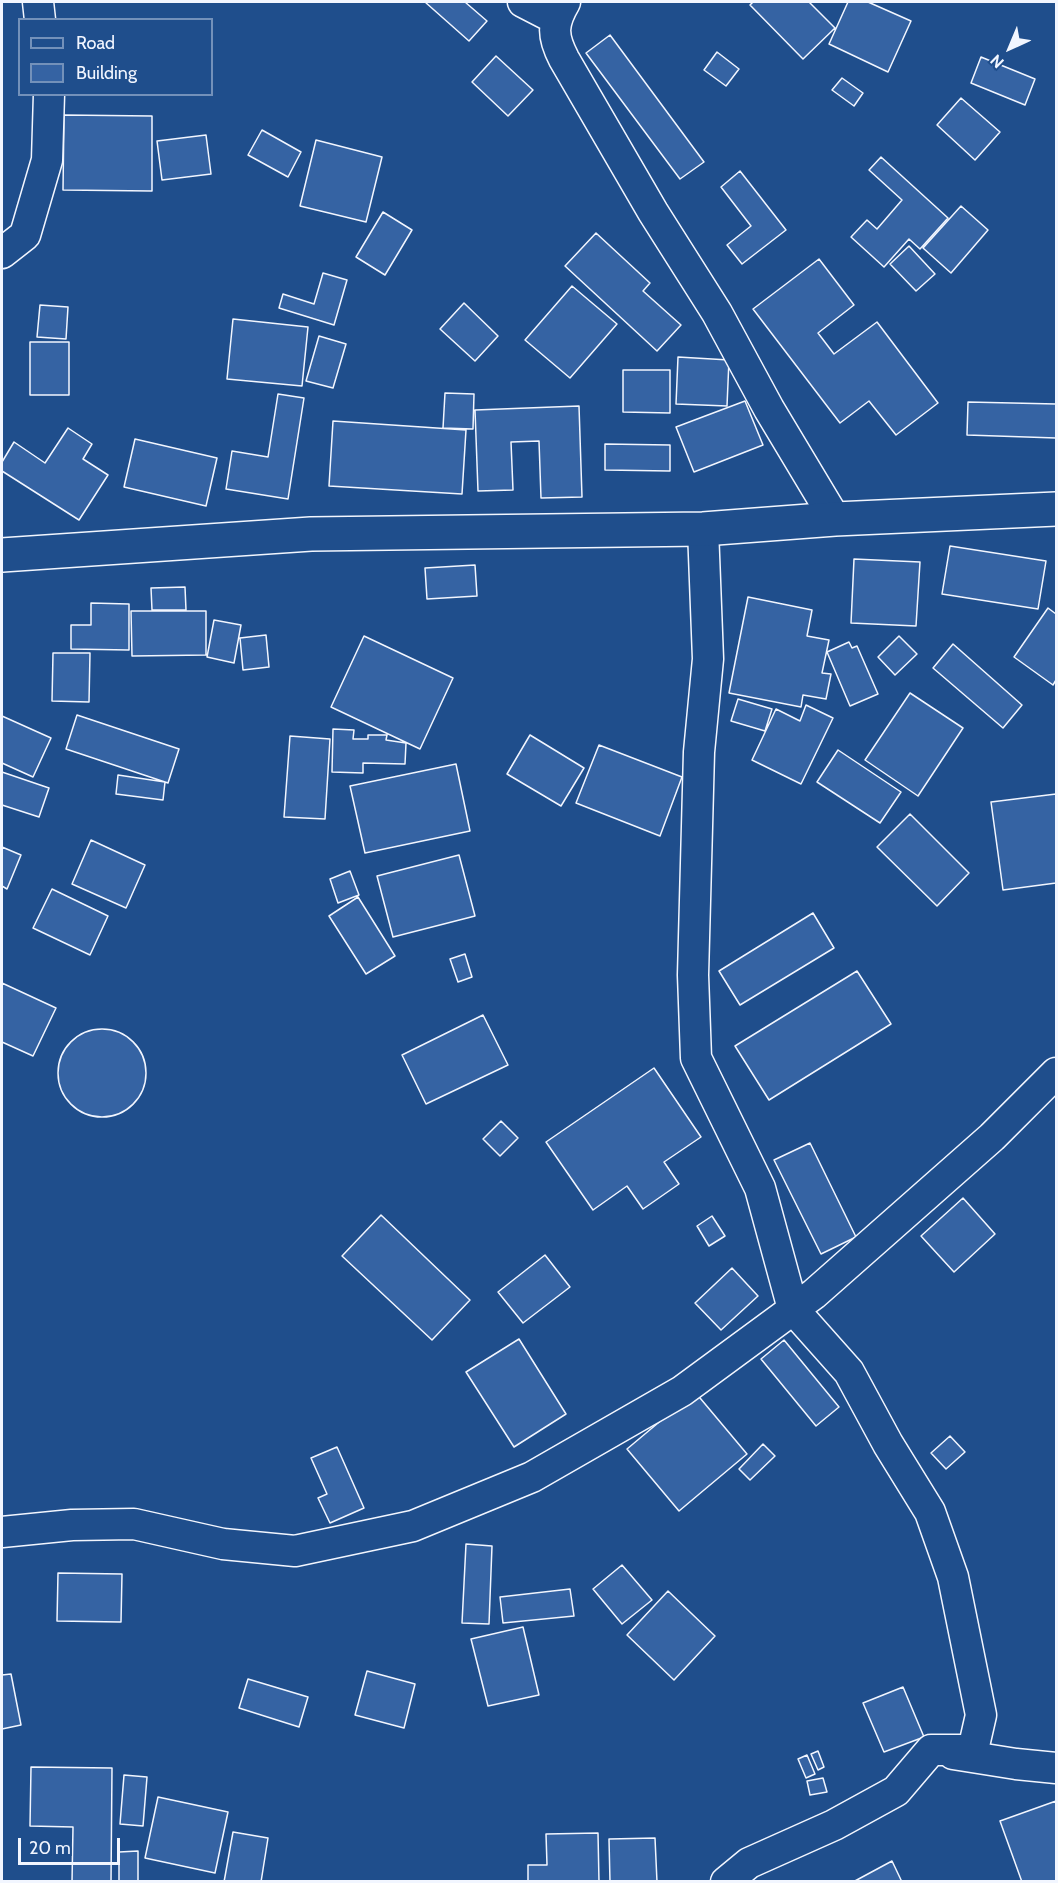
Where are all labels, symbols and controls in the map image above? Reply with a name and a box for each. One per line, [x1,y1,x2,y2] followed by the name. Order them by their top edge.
[18,18,213,96] legend
[980,18,1040,78] north arrow
[76,32,115,54] text: Road
[986,51,1008,72] text: N
[76,62,137,84] text: Building
[21,1826,123,1864] scale bar
[29,1837,71,1859] text: 20 m

